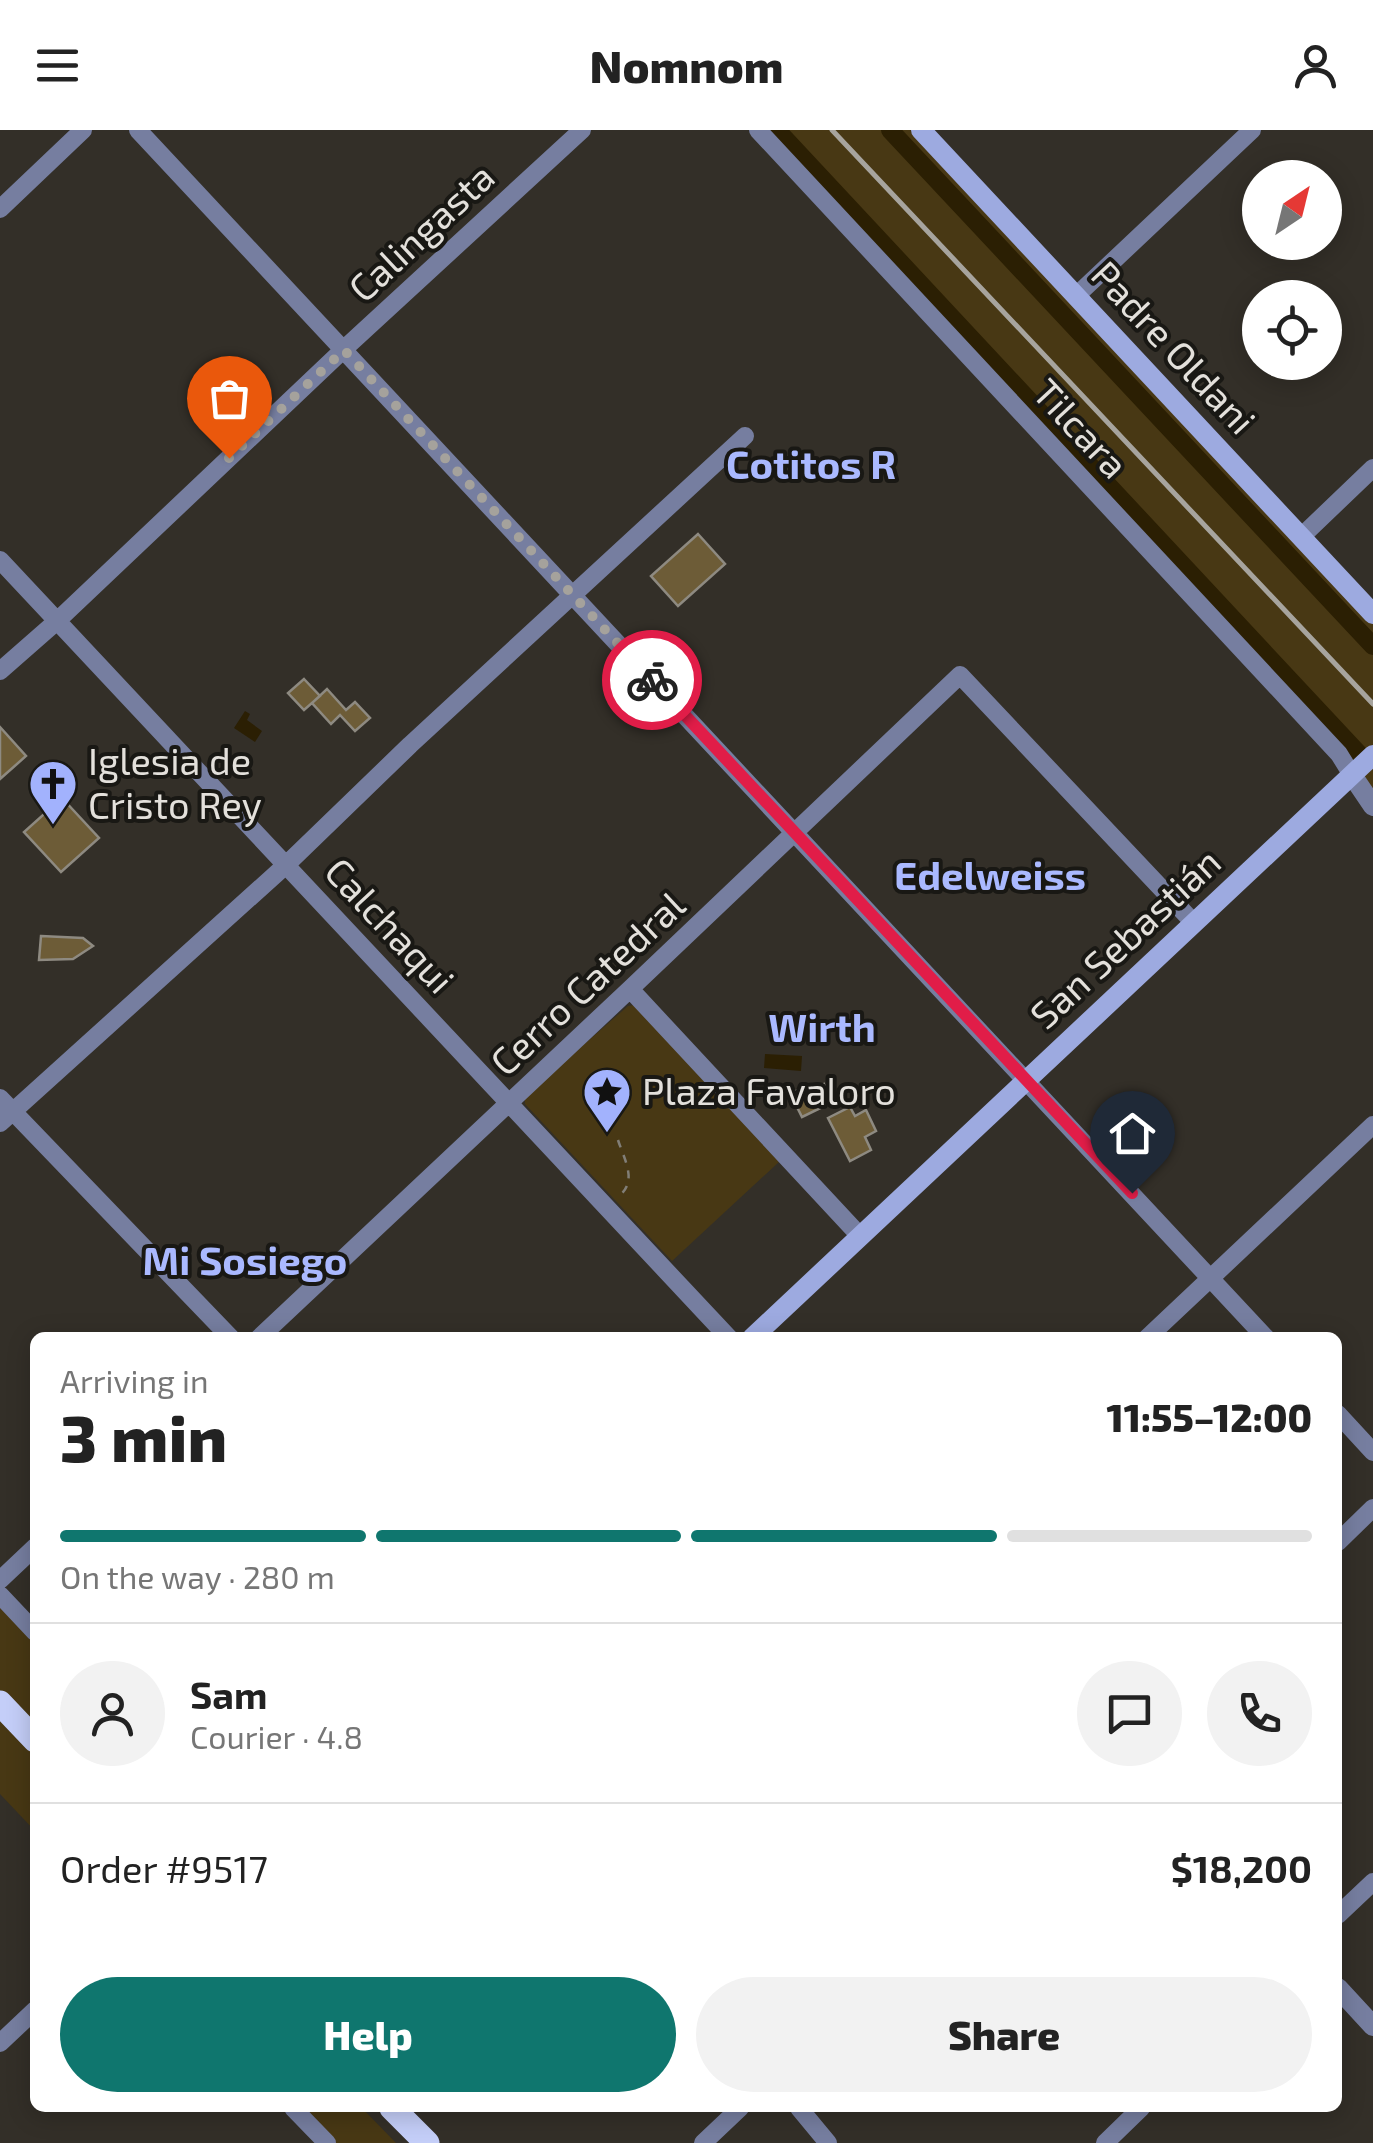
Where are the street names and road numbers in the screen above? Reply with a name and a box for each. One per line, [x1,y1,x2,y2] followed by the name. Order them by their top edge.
[338,153,503,310] street label: Calingasta
[1083,251,1266,443] street label: Padre Oldani
[1024,369,1139,487] street label: Tilcara
[1020,838,1229,1037] street label: San Sebastián
[316,847,465,1002] street label: Calchaqui
[480,881,693,1084] street label: Cerro Catedral

